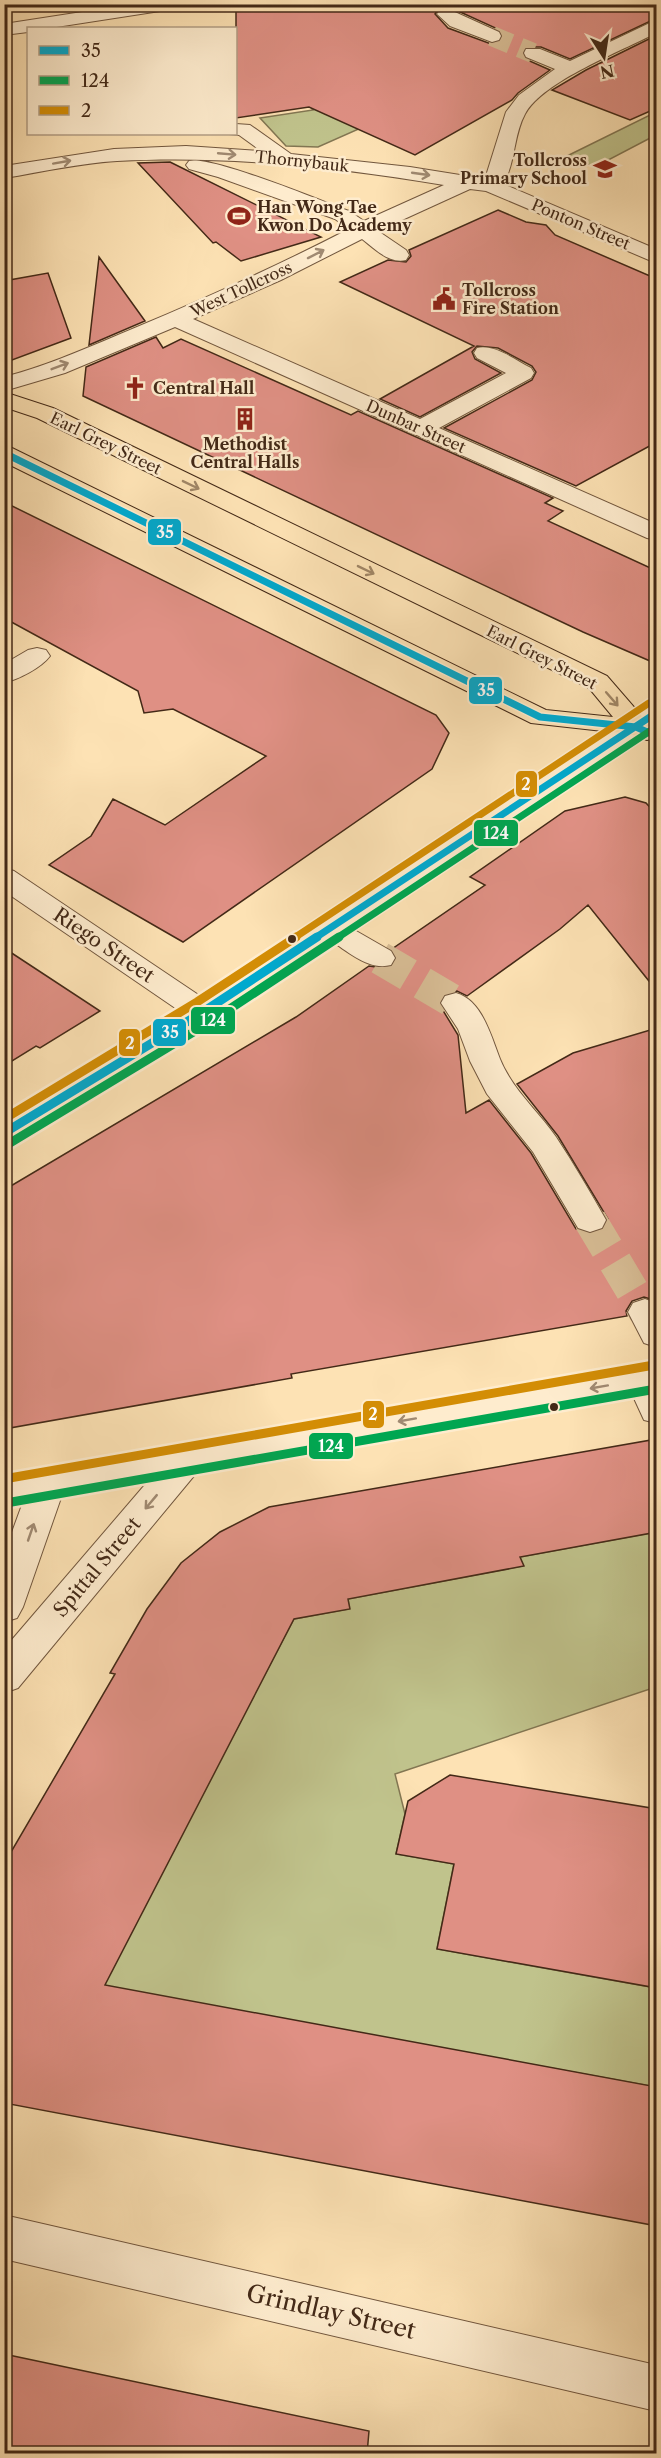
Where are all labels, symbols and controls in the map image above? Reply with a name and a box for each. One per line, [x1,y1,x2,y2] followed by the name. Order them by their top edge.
[27,27,237,135] legend
[574,27,634,87] north arrow
[81,40,101,62] text: 35
[598,60,616,83] text: N
[81,70,109,92] text: 124
[81,100,91,122] text: 2
[254,146,351,176] street label: Thornybauk
[217,149,237,160] one-way arrow
[460,150,587,188] place label: Tollcross Primary School
[592,156,618,182] school or university icon: Tollcross Primary School
[52,157,72,168] one-way arrow
[411,169,430,180] one-way arrow
[529,194,634,254] street label: Ponton Street
[257,197,413,235] place label: Han Wong Tae Kwon Do Academy
[226,203,252,229] sports icon: Han Wong Tae Kwon Do Academy
[306,248,324,260] one-way arrow
[186,257,295,322] street label: West Tollcross
[462,280,559,318] place label: Tollcross Fire Station
[431,286,457,312] public building icon: Tollcross Fire Station
[50,360,69,371] one-way arrow
[122,375,148,401] church icon: Central Hall
[153,378,255,398] place label: Central Hall
[363,395,469,457] street label: Dunbar Street
[232,406,258,432] building icon: Methodist Central Halls
[47,407,165,479] street label: Earl Grey Street
[191,434,299,472] place label: Methodist Central Halls
[182,479,200,491] one-way arrow
[147,518,182,546] line badge: 35
[156,522,174,542] text: 35
[357,564,375,576] one-way arrow
[483,621,601,694] street label: Earl Grey Street
[468,676,503,705] line badge: 35
[477,680,495,700] text: 35
[605,691,619,706] one-way arrow
[515,770,538,798] line badge: 2
[521,774,531,794] text: 2
[473,819,519,847] line badge: 124
[483,823,509,843] text: 124
[49,902,159,988] street label: Riego Street
[286,933,298,945] unlabelled marker
[190,1006,236,1035] line badge: 124
[200,1010,226,1030] text: 124
[152,1018,187,1047] line badge: 35
[161,1022,179,1042] text: 35
[118,1028,141,1057] line badge: 2
[125,1033,135,1053] text: 2
[590,1382,609,1393] one-way arrow
[362,1400,385,1429] line badge: 2
[548,1401,560,1413] unlabelled marker
[368,1404,378,1424] text: 2
[397,1415,417,1426] one-way arrow
[308,1432,354,1460] line badge: 124
[318,1436,344,1456] text: 124
[144,1494,158,1509] one-way arrow
[48,1512,146,1622] street label: Spittal Street
[26,1523,37,1542] one-way arrow
[244,2278,419,2345] street label: Grindlay Street

